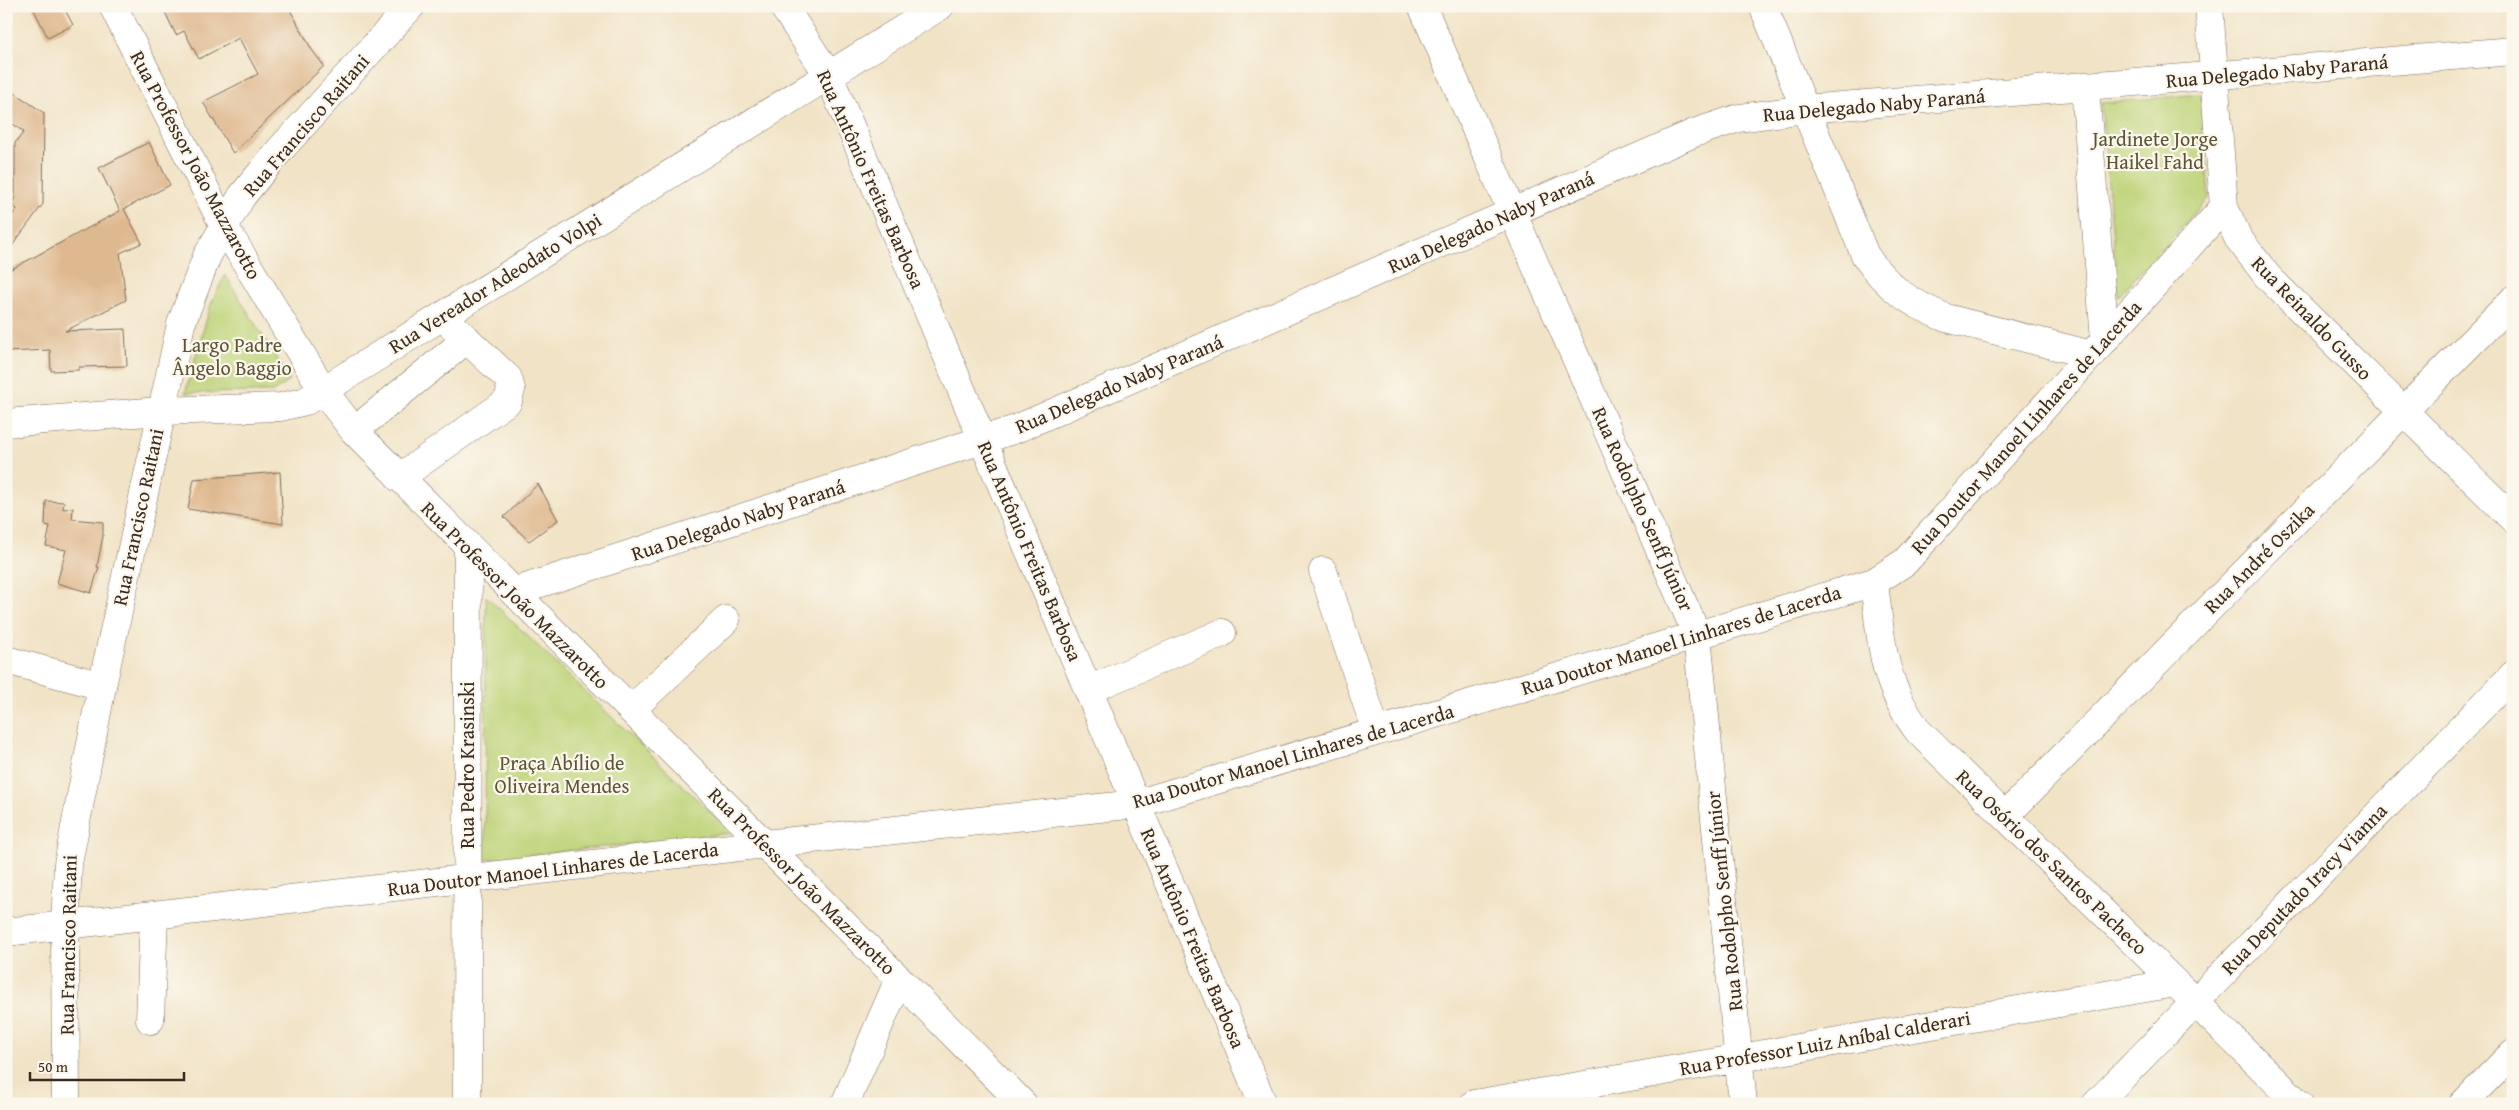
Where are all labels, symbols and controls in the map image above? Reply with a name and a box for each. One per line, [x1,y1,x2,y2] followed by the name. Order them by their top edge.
[124,45,269,284] street label: Rua Professor João Mazzarotto
[2165,46,2390,95] street label: Rua Delegado Naby Paraná
[235,47,376,202] street label: Rua Francisco Raitani
[810,65,933,293] street label: Rua Antônio Freitas Barbosa
[1762,80,1987,129] street label: Rua Delegado Naby Paraná
[2089,124,2218,176] park label: Jardinete Jorge Haikel Fahd
[1383,163,1599,280] street label: Rua Delegado Naby Paraná
[383,205,607,360] street label: Rua Vereador Adeodato Volpi
[2245,249,2379,386] street label: Rua Reinaldo Gusso
[1903,293,2148,560] street label: Rua Doutor Manoel Linhares de Lacerda
[1010,326,1228,440] street label: Rua Delegado Naby Paraná
[172,330,292,382] park label: Largo Padre Ângelo Baggio
[1585,402,1702,616] street label: Rua Rodolpho Senff Júnior
[105,425,171,608] street label: Rua Francisco Raitani
[971,436,1090,666] street label: Rua Antônio Freitas Barbosa
[627,471,849,568] street label: Rua Delegado Naby Paraná
[415,494,616,695] street label: Rua Professor João Mazzarotto
[2197,495,2321,620] street label: Rua André Oszika
[1517,577,1845,702] street label: Rua Doutor Manoel Linhares de Lacerda
[452,681,481,849] street label: Rua Pedro Krasinski
[1129,696,1457,815] street label: Rua Doutor Manoel Linhares de Lacerda
[495,748,629,800] park label: Praça Abílio de Oliveira Mendes
[1950,762,2155,961] street label: Rua Osório dos Santos Pacheco
[702,780,903,981] street label: Rua Professor João Mazzarotto
[1698,790,1749,1012] street label: Rua Rodolpho Senff Júnior
[2214,796,2394,981] street label: Rua Deputado Iracy Vianna
[1134,823,1253,1053] street label: Rua Antônio Freitas Barbosa
[386,834,721,903] street label: Rua Doutor Manoel Linhares de Lacerda
[51,854,84,1035] street label: Rua Francisco Raitani
[1677,1003,1973,1082] street label: Rua Professor Luiz Aníbal Calderari
[30,1050,184,1082] scale bar
[38,1056,69,1077] text: 50 m

